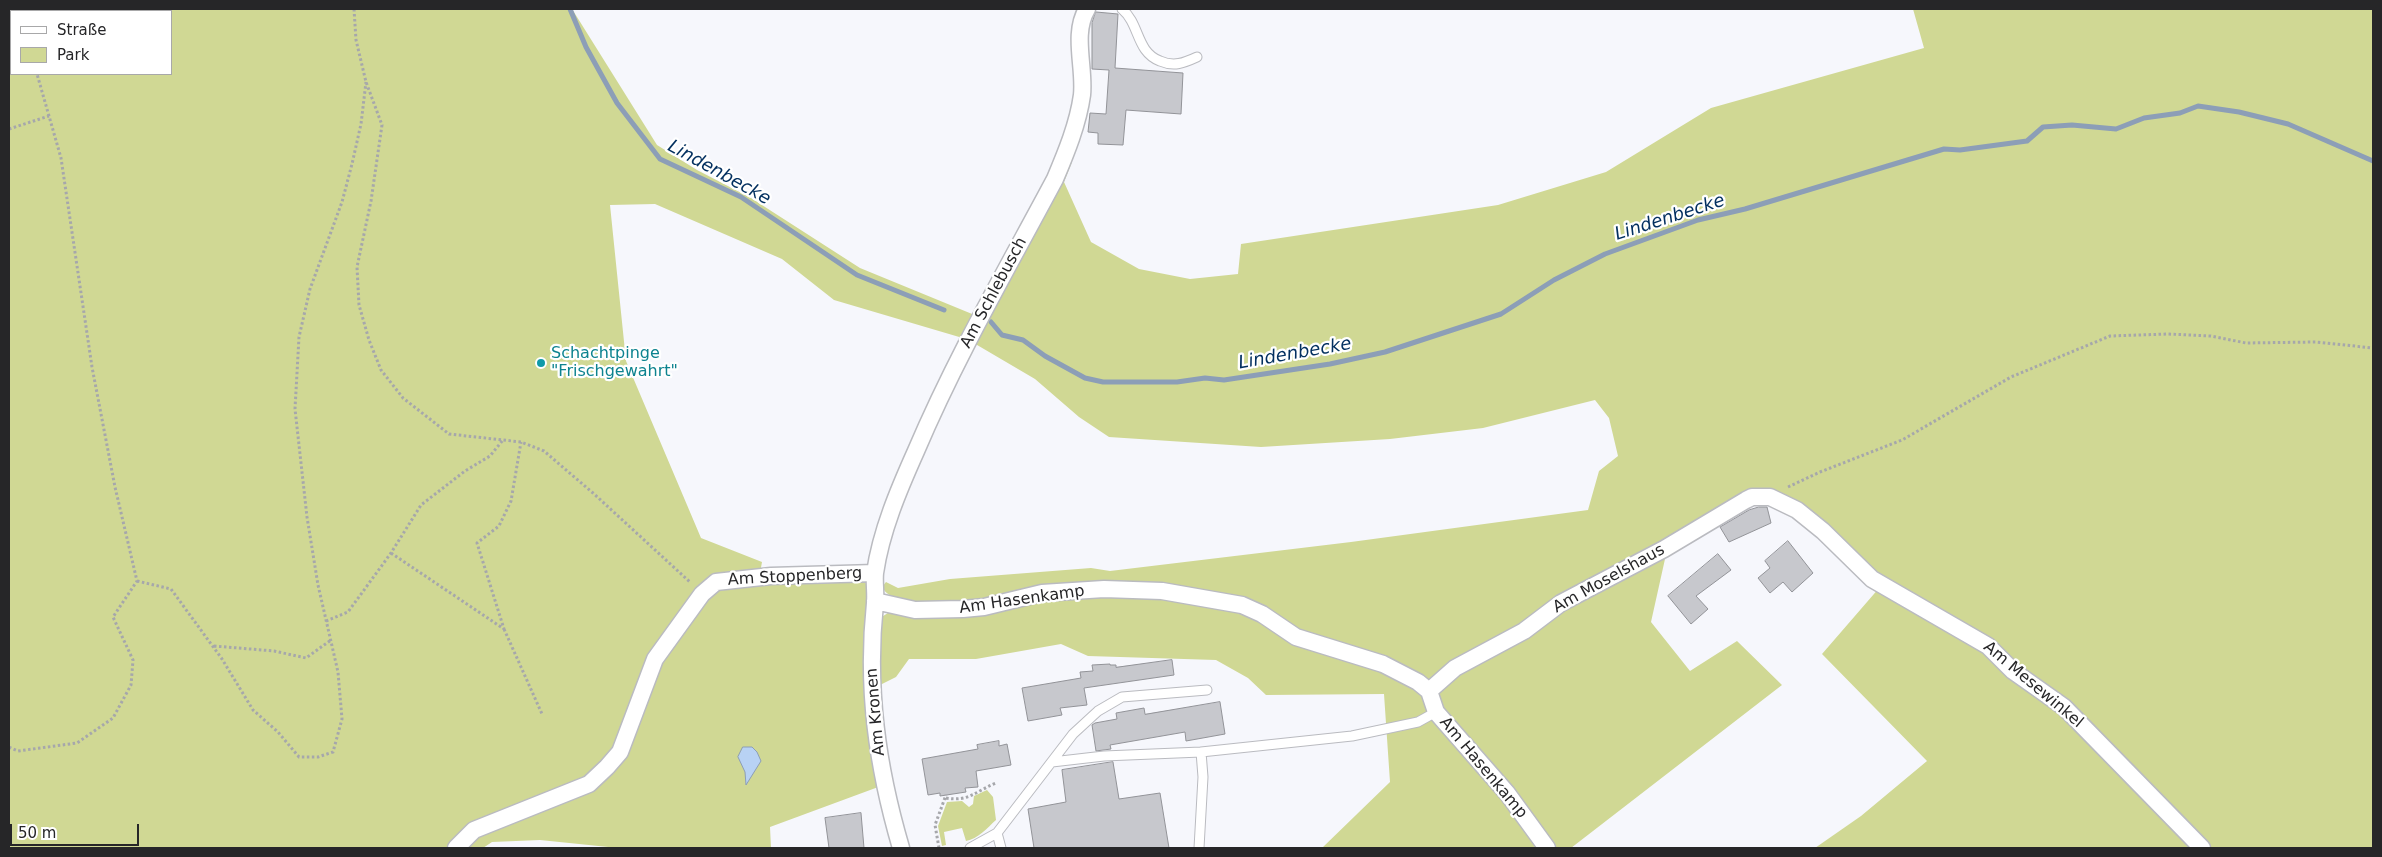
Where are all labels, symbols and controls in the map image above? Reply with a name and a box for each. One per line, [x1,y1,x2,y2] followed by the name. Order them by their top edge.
[10,10,172,75] legend
[57,21,106,39] text: Straße
[57,46,89,64] text: Park
[664,136,774,210] water label: Lindenbecke
[1612,190,1728,246] water label: Lindenbecke
[957,234,1031,352] street label: Am Schlebusch
[1237,333,1353,375] water label: Lindenbecke
[551,344,678,382] place label: Schachtpinge "Frischgewahrt"
[535,357,547,369] marker: Schachtpinge "Frischgewahrt"
[1550,540,1668,618] street label: Am Moselshaus
[727,564,863,590] street label: Am Stoppenberg
[958,582,1086,618] street label: Am Hasenkamp
[1979,638,2087,732] street label: Am Mesewinkel
[863,667,889,757] street label: Am Kronen
[1435,713,1531,823] street label: Am Hasenkamp
[12,814,141,846] scale bar
[18,824,56,842] text: 50 m

